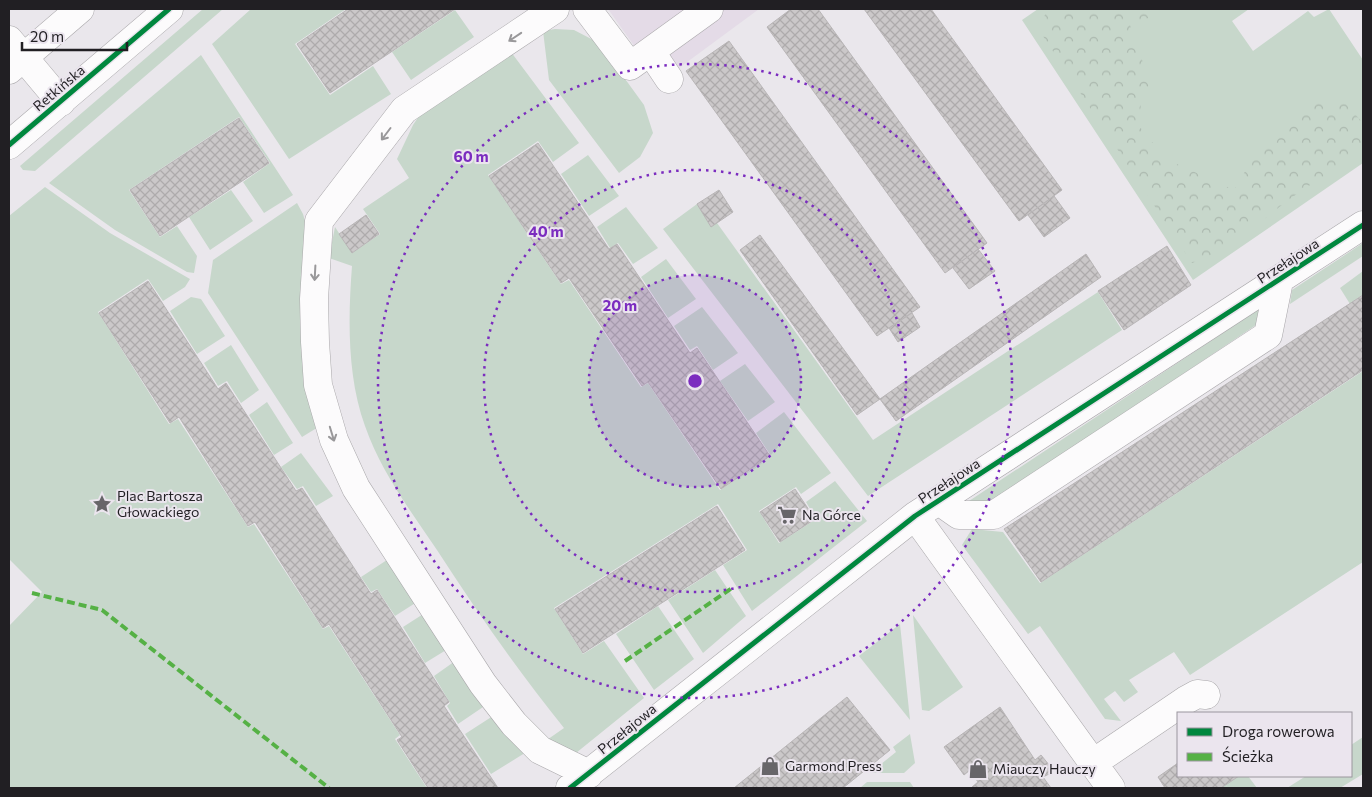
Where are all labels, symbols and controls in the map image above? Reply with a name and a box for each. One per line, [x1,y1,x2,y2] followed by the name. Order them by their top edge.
[22,20,128,52] scale bar
[30,27,64,45] text: 20 m
[508,32,522,42] one-way arrow
[29,61,88,114] street label: Retkińska
[381,127,391,141] one-way arrow
[453,147,489,165] text: 60 m
[528,222,564,240] text: 40 m
[1254,234,1322,287] street label: Przełajowa
[311,265,320,281] one-way arrow
[603,296,637,314] text: 20 m
[686,372,704,390] centre of rings
[328,425,338,441] one-way arrow
[915,454,983,507] street label: Przełajowa
[117,487,203,520] place label: Plac Bartosza Głowackiego
[91,493,113,515] place icon: Plac Bartosza Głowackiego
[776,504,798,526] supermarket icon: Na Górce
[802,506,861,523] place label: Na Górce
[594,700,659,757] street label: Przełajowa
[1177,712,1352,777] legend
[1222,722,1335,740] text: Droga rowerowa
[1222,746,1273,765] text: Ścieżka
[759,755,781,777] shop icon: Garmond Press
[785,757,882,774] place label: Garmond Press
[967,758,989,780] shop icon: Miauczy Hauczy
[993,760,1096,777] place label: Miauczy Hauczy

